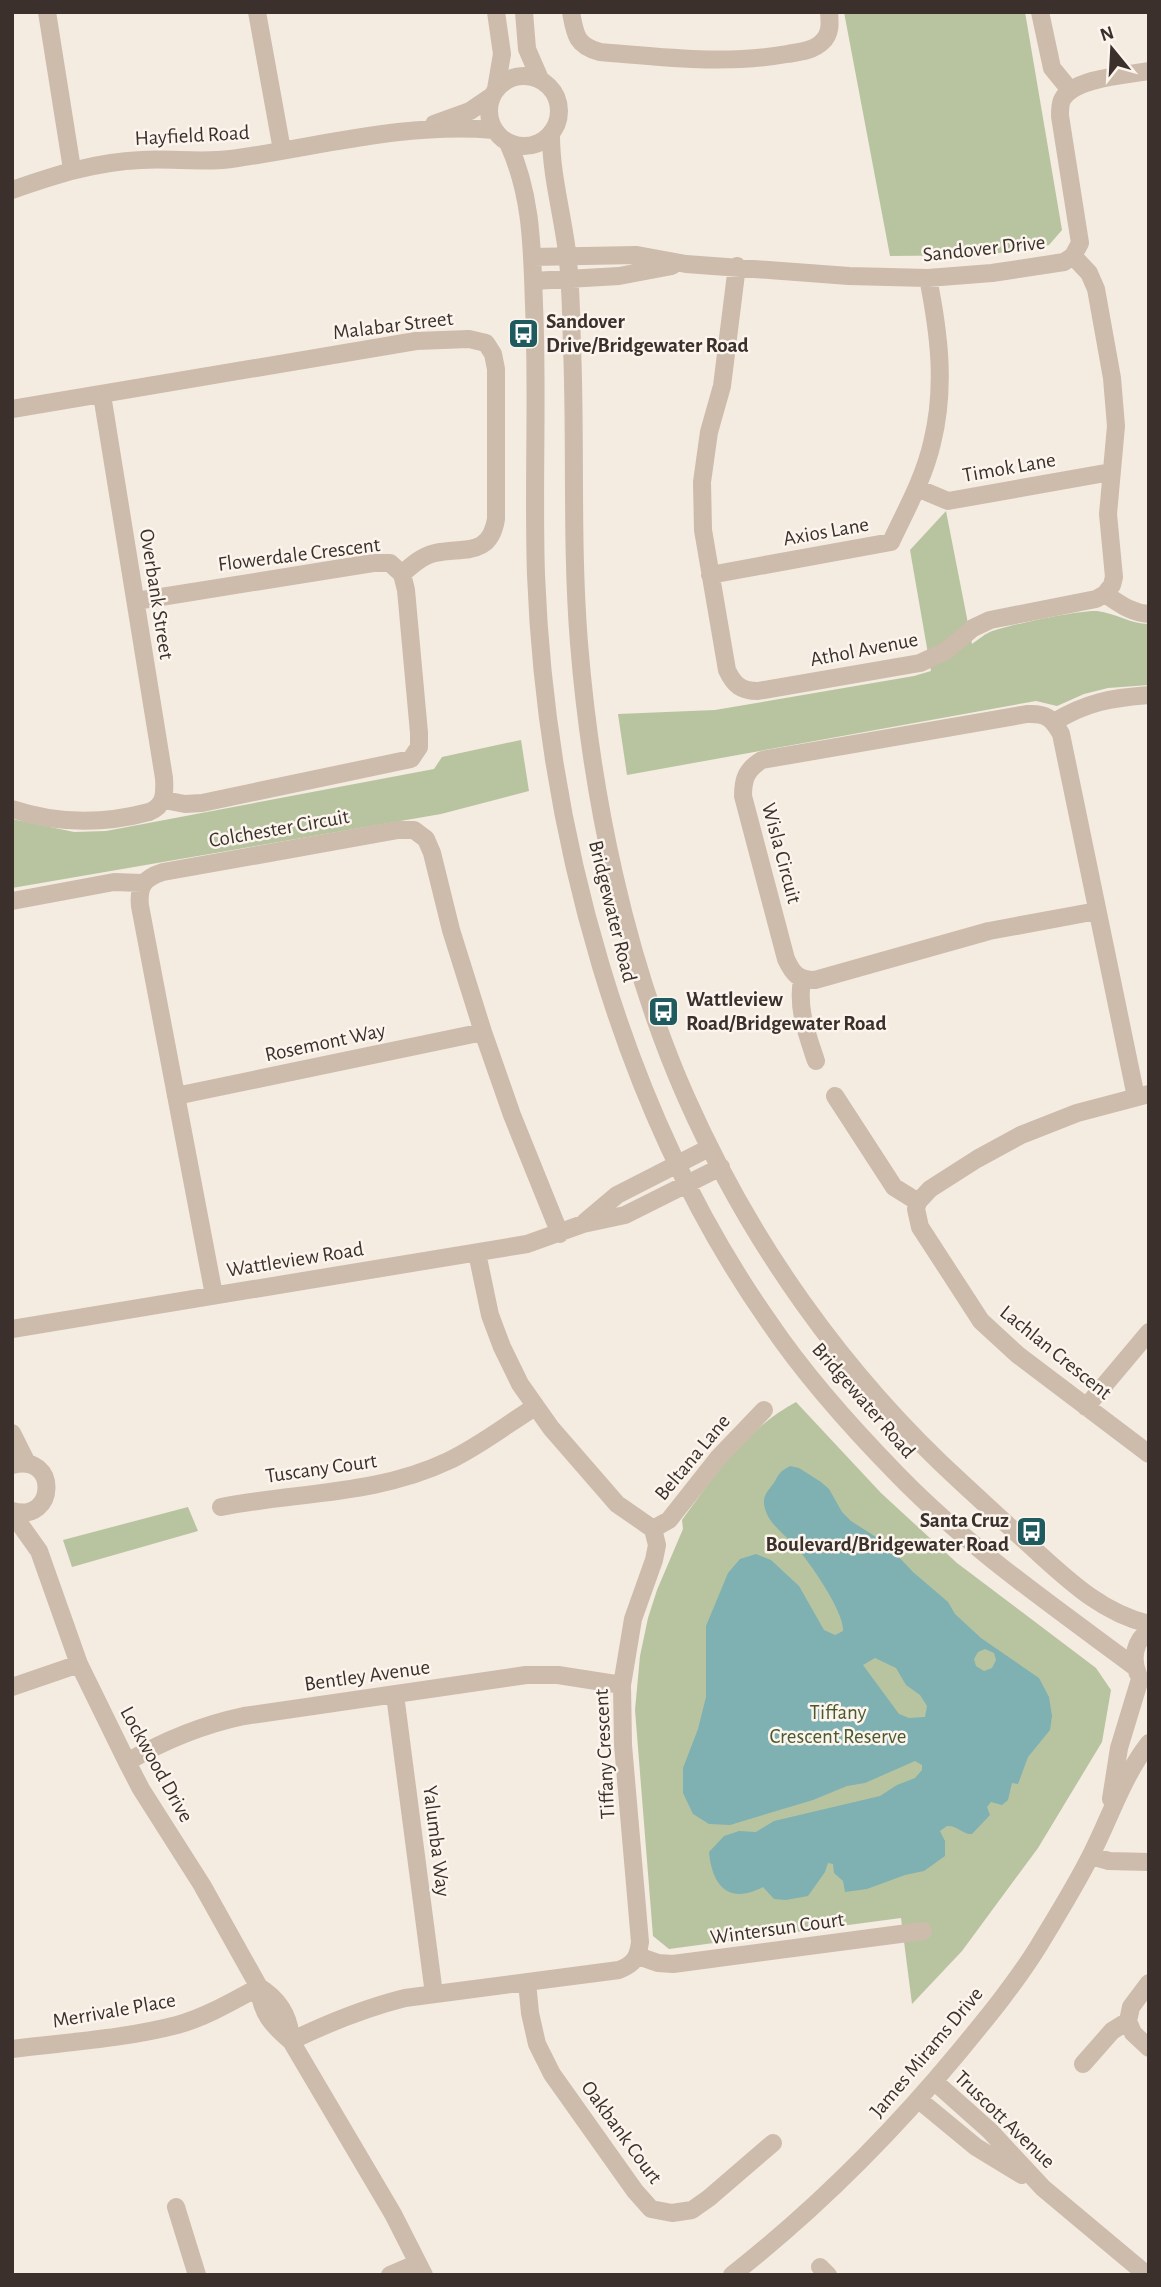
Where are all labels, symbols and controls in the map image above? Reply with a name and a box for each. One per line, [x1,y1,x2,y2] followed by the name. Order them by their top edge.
[1077,14,1147,84] north arrow
[1098,23,1116,45] text: N
[134,122,250,149] street label: Hayfield Road
[922,232,1046,265] street label: Sandover Drive
[332,308,455,343] street label: Malabar Street
[546,311,749,356] place label: Sandover Drive/Bridgewater Road
[506,316,540,350] bus stop icon: Sandover Drive/Bridgewater Road
[961,449,1057,486] street label: Timok Lane
[782,514,871,549] street label: Axios Lane
[136,527,177,661] street label: Overbank Street
[217,534,382,575] street label: Flowerdale Crescent
[808,629,920,670] street label: Athol Avenue
[758,801,805,906] street label: Wisla Circuit
[207,806,351,851] street label: Colchester Circuit
[585,838,640,984] street label: Bridgewater Road
[686,989,886,1034] place label: Wattleview Road/Bridgewater Road
[646,994,680,1028] bus stop icon: Wattleview Road/Bridgewater Road
[263,1019,387,1066] street label: Rosemont Way
[225,1238,365,1281] street label: Wattleview Road
[996,1301,1116,1404] street label: Lachlan Crescent
[808,1339,919,1462] street label: Bridgewater Road
[651,1410,734,1504] street label: Beltana Lane
[264,1450,378,1487] street label: Tuscany Court
[766,1510,1009,1555] place label: Santa Cruz Boulevard/Bridgewater Road
[1015,1515,1049,1549] bus stop icon: Santa Cruz Boulevard/Bridgewater Road
[303,1656,431,1695] street label: Bentley Avenue
[591,1688,618,1820] street label: Tiffany Crescent
[770,1702,906,1747] park label: Tiffany Crescent Reserve
[116,1703,197,1826] street label: Lockwood Drive
[419,1784,454,1898] street label: Yalumba Way
[709,1909,846,1948] street label: Wintersun Court
[866,1983,987,2121] street label: James Mirams Drive
[51,1989,177,2032] street label: Merrivale Place
[950,2066,1059,2172] street label: Truscott Avenue
[577,2077,666,2188] street label: Oakbank Court

